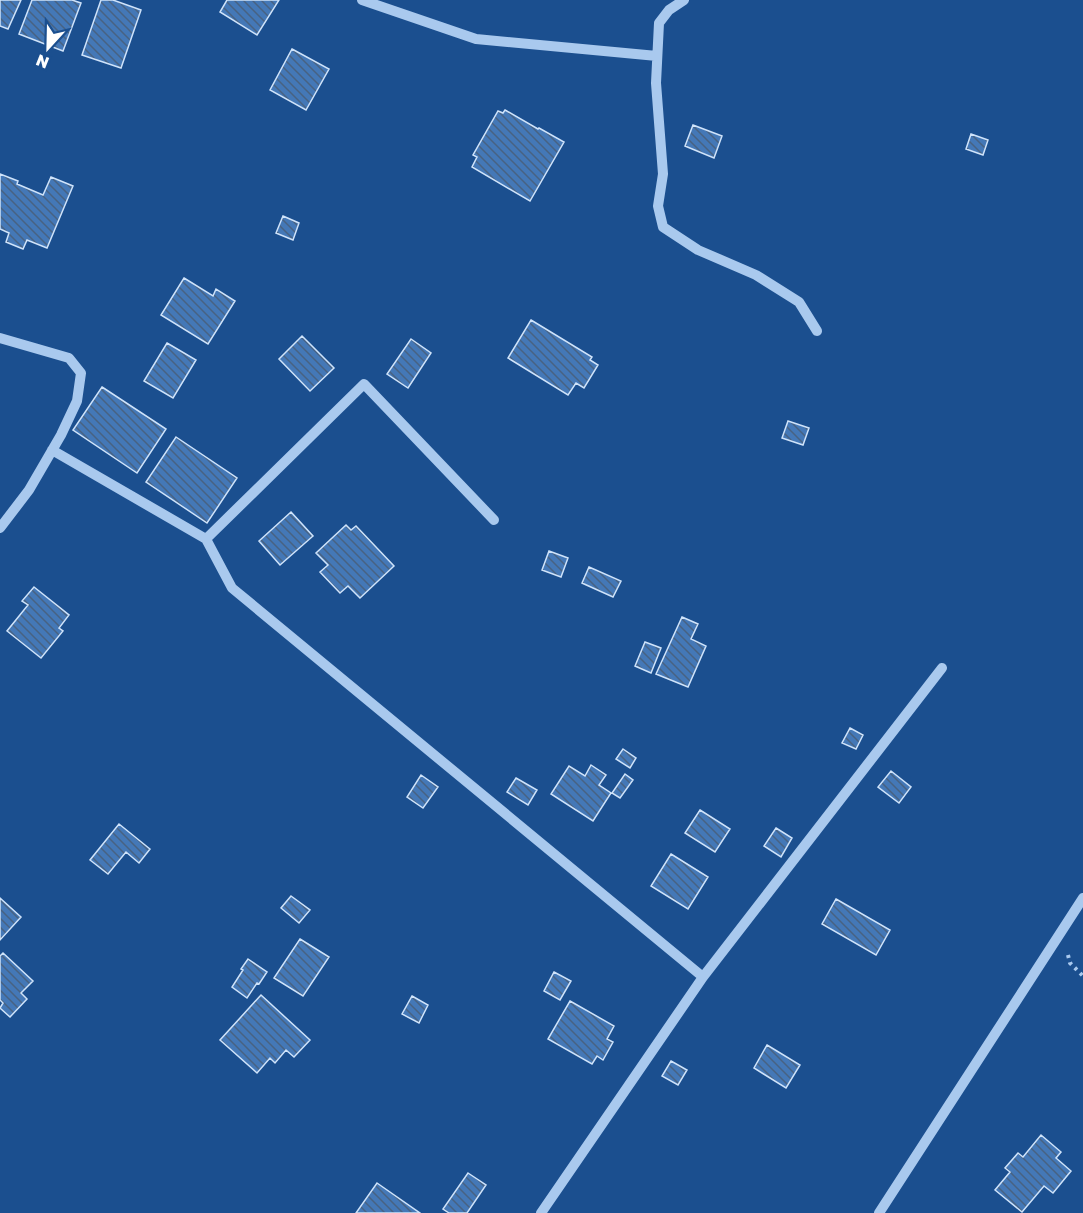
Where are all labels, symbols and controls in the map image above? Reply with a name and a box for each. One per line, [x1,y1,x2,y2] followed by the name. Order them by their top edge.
[18,18,78,78] north arrow
[33,50,52,73] text: N

